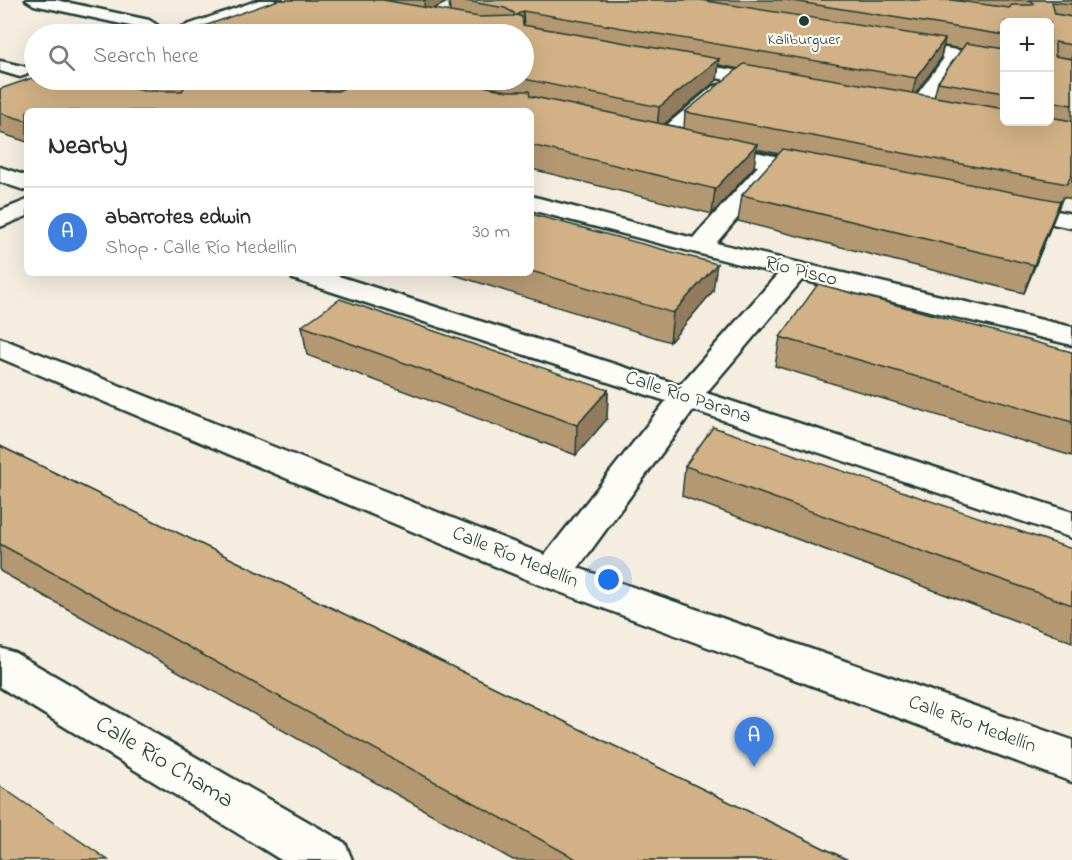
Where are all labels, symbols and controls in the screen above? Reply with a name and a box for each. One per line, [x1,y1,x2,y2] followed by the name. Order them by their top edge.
[797,14,811,28] marker: Kaliburguer
[1000,18,1054,126] map controls
[1000,18,1054,72] button: +
[24,24,534,90] search box
[768,28,840,52] place label: Kaliburguer
[45,41,78,74] icon: search
[93,41,198,73] text: Search here
[1000,72,1054,126] button: −
[48,128,127,166] text: Nearby
[105,202,251,234] text: abarrotes edwin
[61,218,74,247] text: A
[473,218,510,247] text: 30 m
[105,234,297,263] text: Shop · Calle Río Medellín
[762,249,840,295] street label: Río Pisco
[621,364,755,432] street label: Calle Río Parana
[447,519,583,597] street label: Calle Río Medellín
[594,565,623,594] your location
[904,688,1040,762] street label: Calle Río Medellín
[88,708,240,818] street label: Calle Río Chama
[734,718,774,767] pin: A

